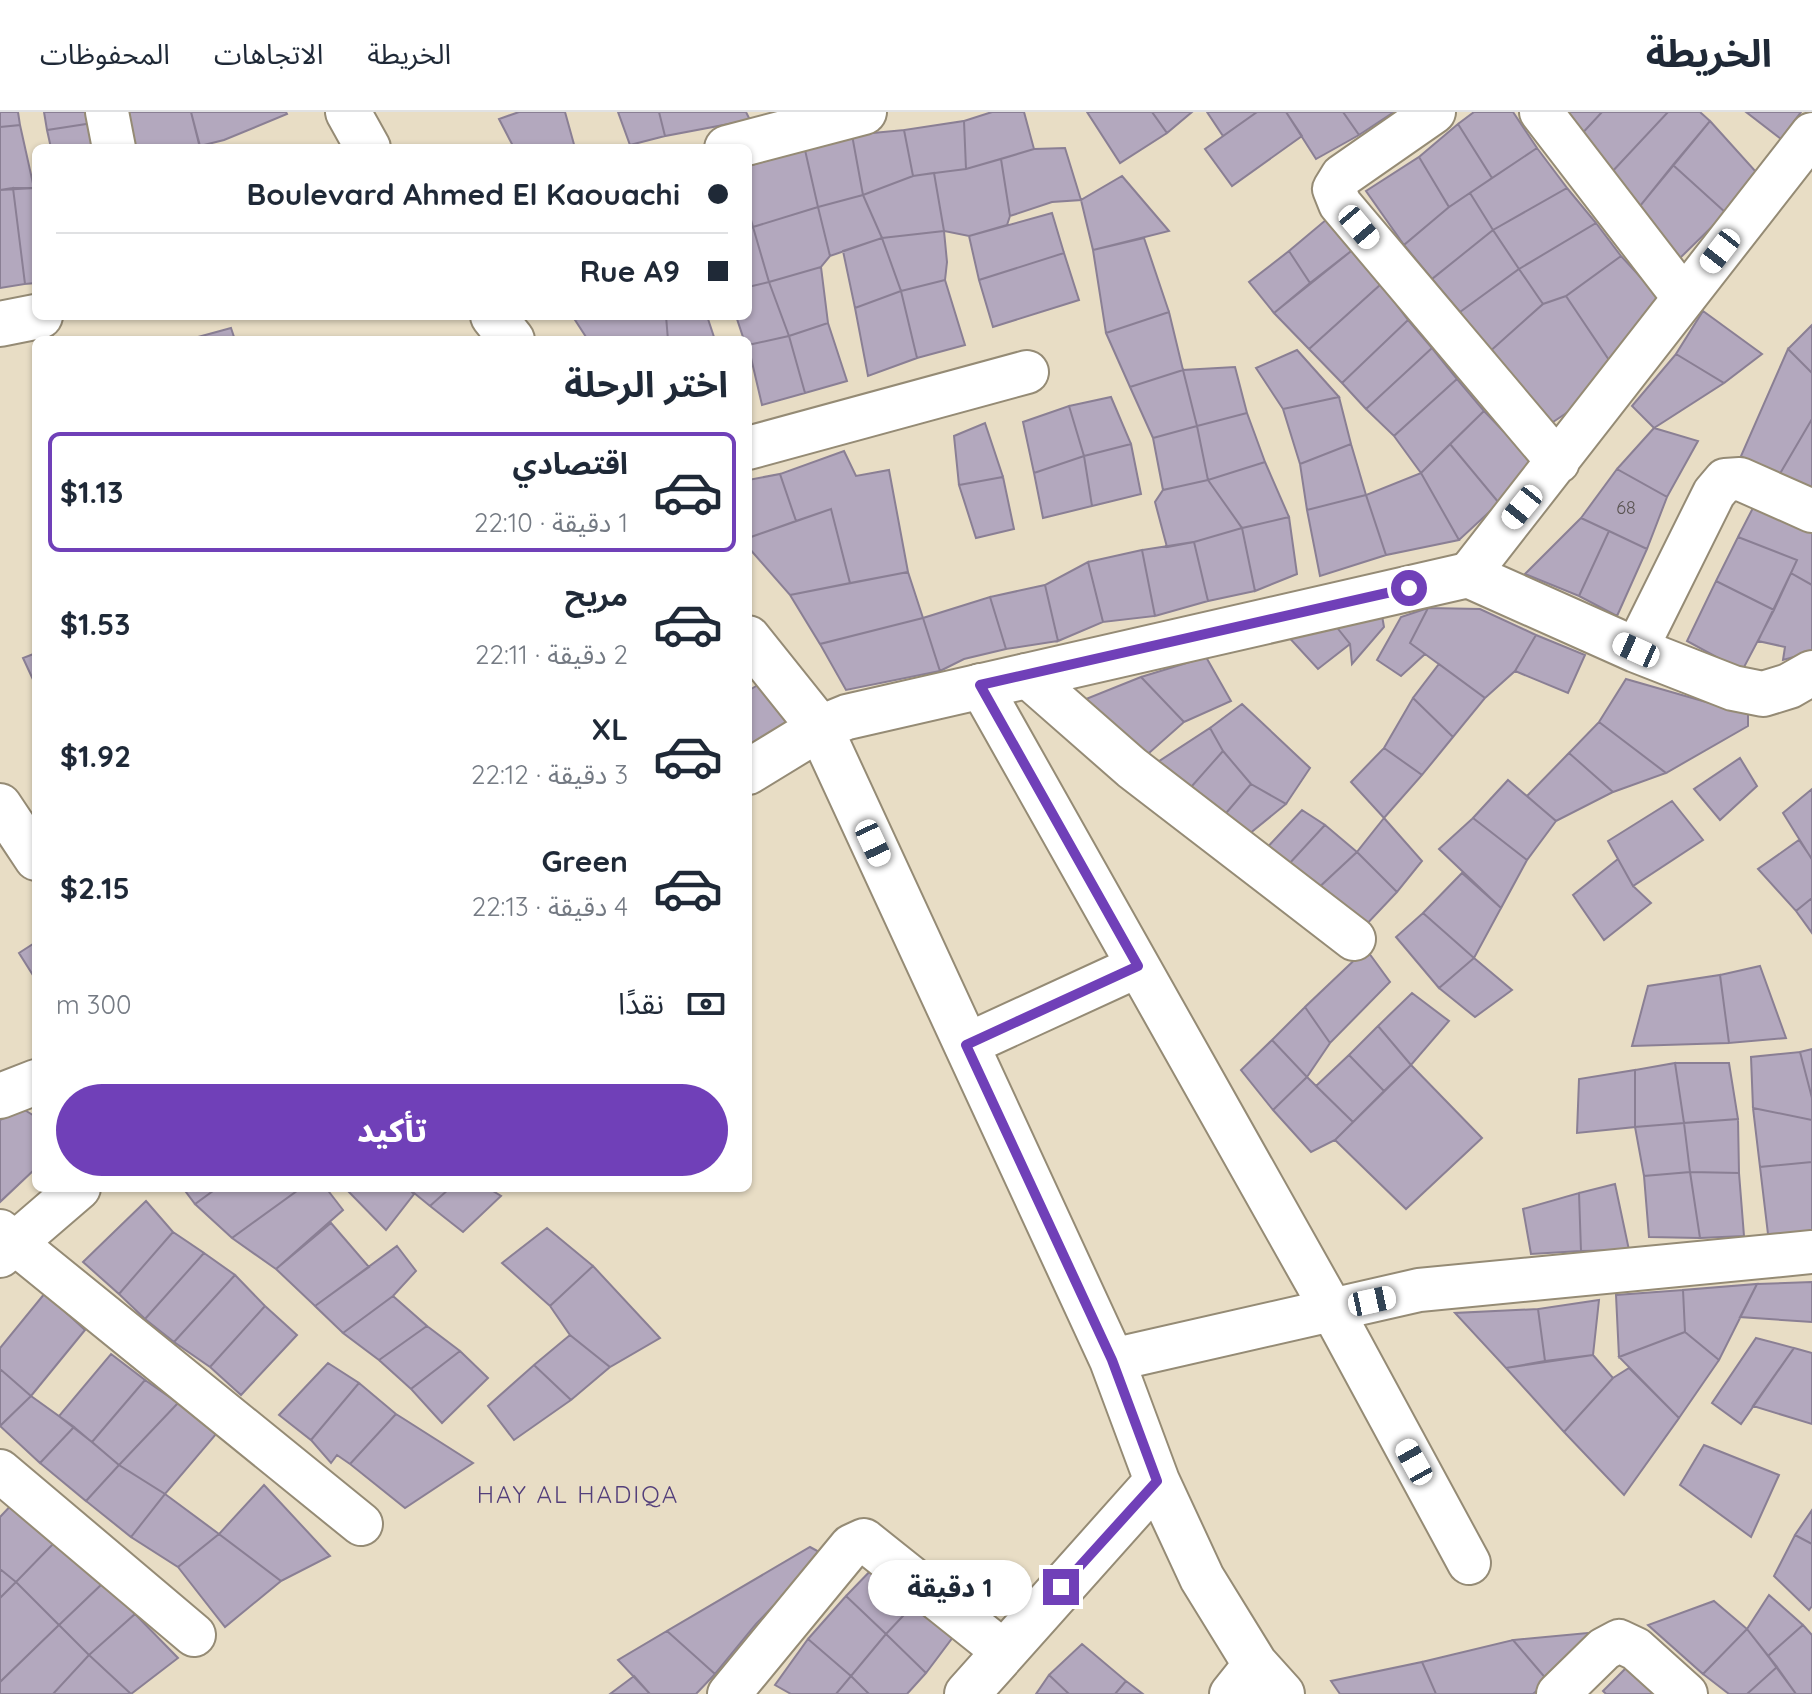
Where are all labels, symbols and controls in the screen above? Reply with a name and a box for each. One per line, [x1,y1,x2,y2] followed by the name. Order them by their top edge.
[1646,29,1772,77] text: الخريطة
[40,36,170,71] text: المحفوظات
[214,36,323,71] text: الاتجاهات
[367,36,451,71] text: الخريطة
[247,175,680,213] text: Boulevard Ahmed El Kaouachi
[1334,201,1384,253] car
[1696,225,1744,277] car
[580,252,680,290] text: Rue A9
[564,361,728,406] text: اختر الرحلة
[513,444,628,482] text: اقتصادي
[652,456,724,528] icon: car
[60,473,123,511] text: $1.13
[1498,481,1546,533] car
[1616,496,1636,519] house number: 68
[474,506,628,539] text: 1 دقيقة · 22:10
[1391,570,1427,606] route start
[565,576,628,614] text: مريح
[652,588,724,660] icon: car
[60,605,130,643] text: $1.53
[1609,629,1663,671] car
[475,638,628,671] text: 2 دقيقة · 22:11
[591,710,628,748] text: XL
[652,720,724,792] icon: car
[60,737,131,775] text: $1.92
[471,758,628,791] text: 3 دقيقة · 22:12
[852,816,894,870] car
[541,842,628,880] text: Green
[652,852,724,924] icon: car
[60,869,130,907] text: $2.15
[472,890,628,923] text: 4 دقيقة · 22:13
[684,982,728,1026] icon: cash
[618,984,664,1022] text: نقدًا
[56,988,131,1021] text: 300 m
[56,1084,728,1176] button: تأكيد
[1346,1284,1398,1318] car
[1392,1435,1436,1489] car
[477,1479,679,1509] district label: HAY AL HADIQA
[869,1559,1033,1615] callout: 1 دقيقة
[1043,1569,1079,1605] route end
[907,1571,993,1604] text: 1 دقيقة

